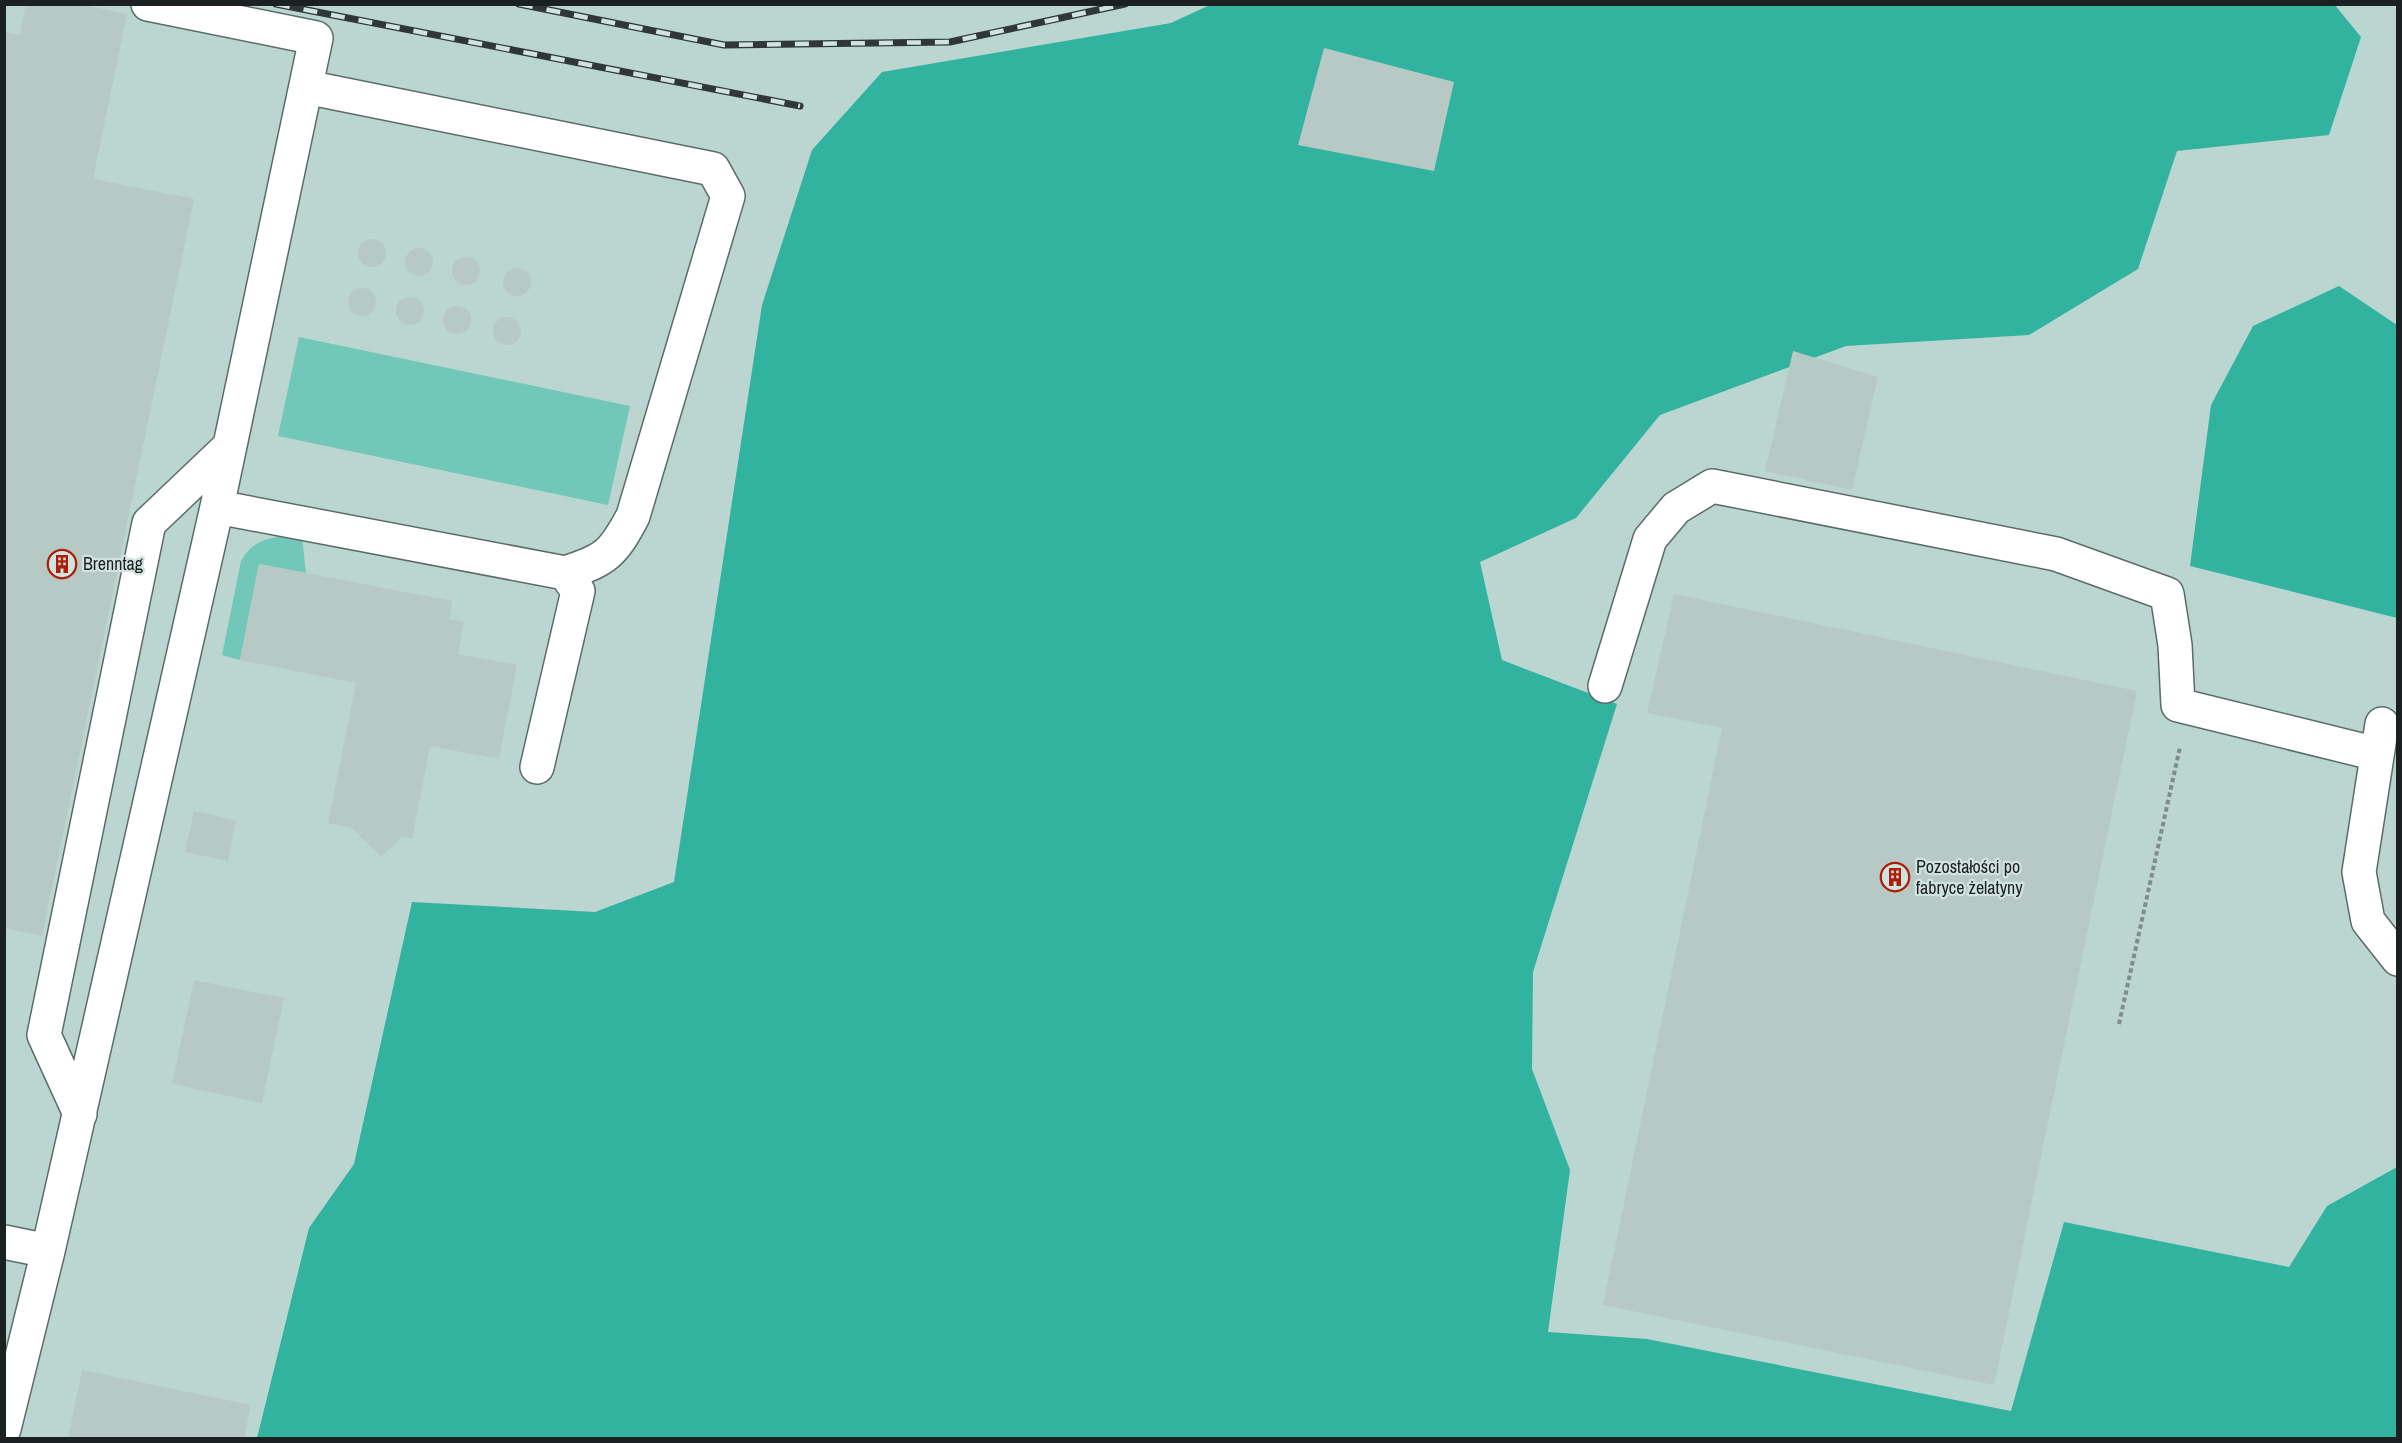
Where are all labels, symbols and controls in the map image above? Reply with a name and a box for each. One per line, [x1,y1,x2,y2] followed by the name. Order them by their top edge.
[46,548,78,580] building icon: Brenntag
[83,551,144,576] place label: Brenntag
[1916,854,2023,900] place label: Pozostałości po fabryce żelatyny
[1879,861,1911,893] building icon: Pozostałości po fabryce żelatyny

